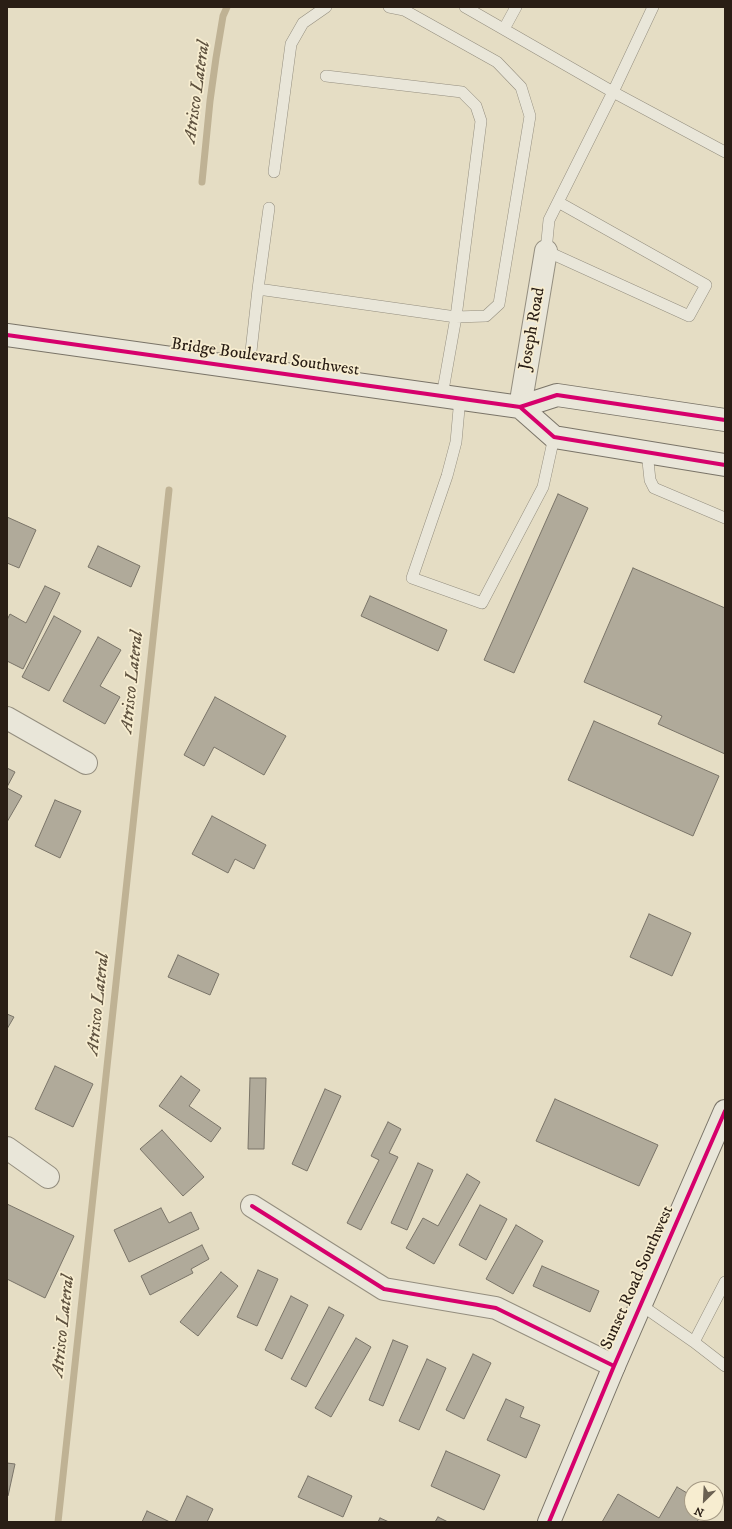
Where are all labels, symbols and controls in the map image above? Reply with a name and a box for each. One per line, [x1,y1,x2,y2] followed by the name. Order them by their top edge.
[180,40,216,144] water label: Atrisco Lateral
[516,286,550,372] street label: Joseph Road
[170,335,360,381] street label: Bridge Boulevard Southwest
[117,630,149,734] water label: Atrisco Lateral
[83,952,115,1056] water label: Atrisco Lateral
[597,1203,679,1353] street label: Sunset Road Southwest
[48,1274,80,1378] water label: Atrisco Lateral
[684,1481,724,1521] north arrow
[693,1503,706,1519] text: N

